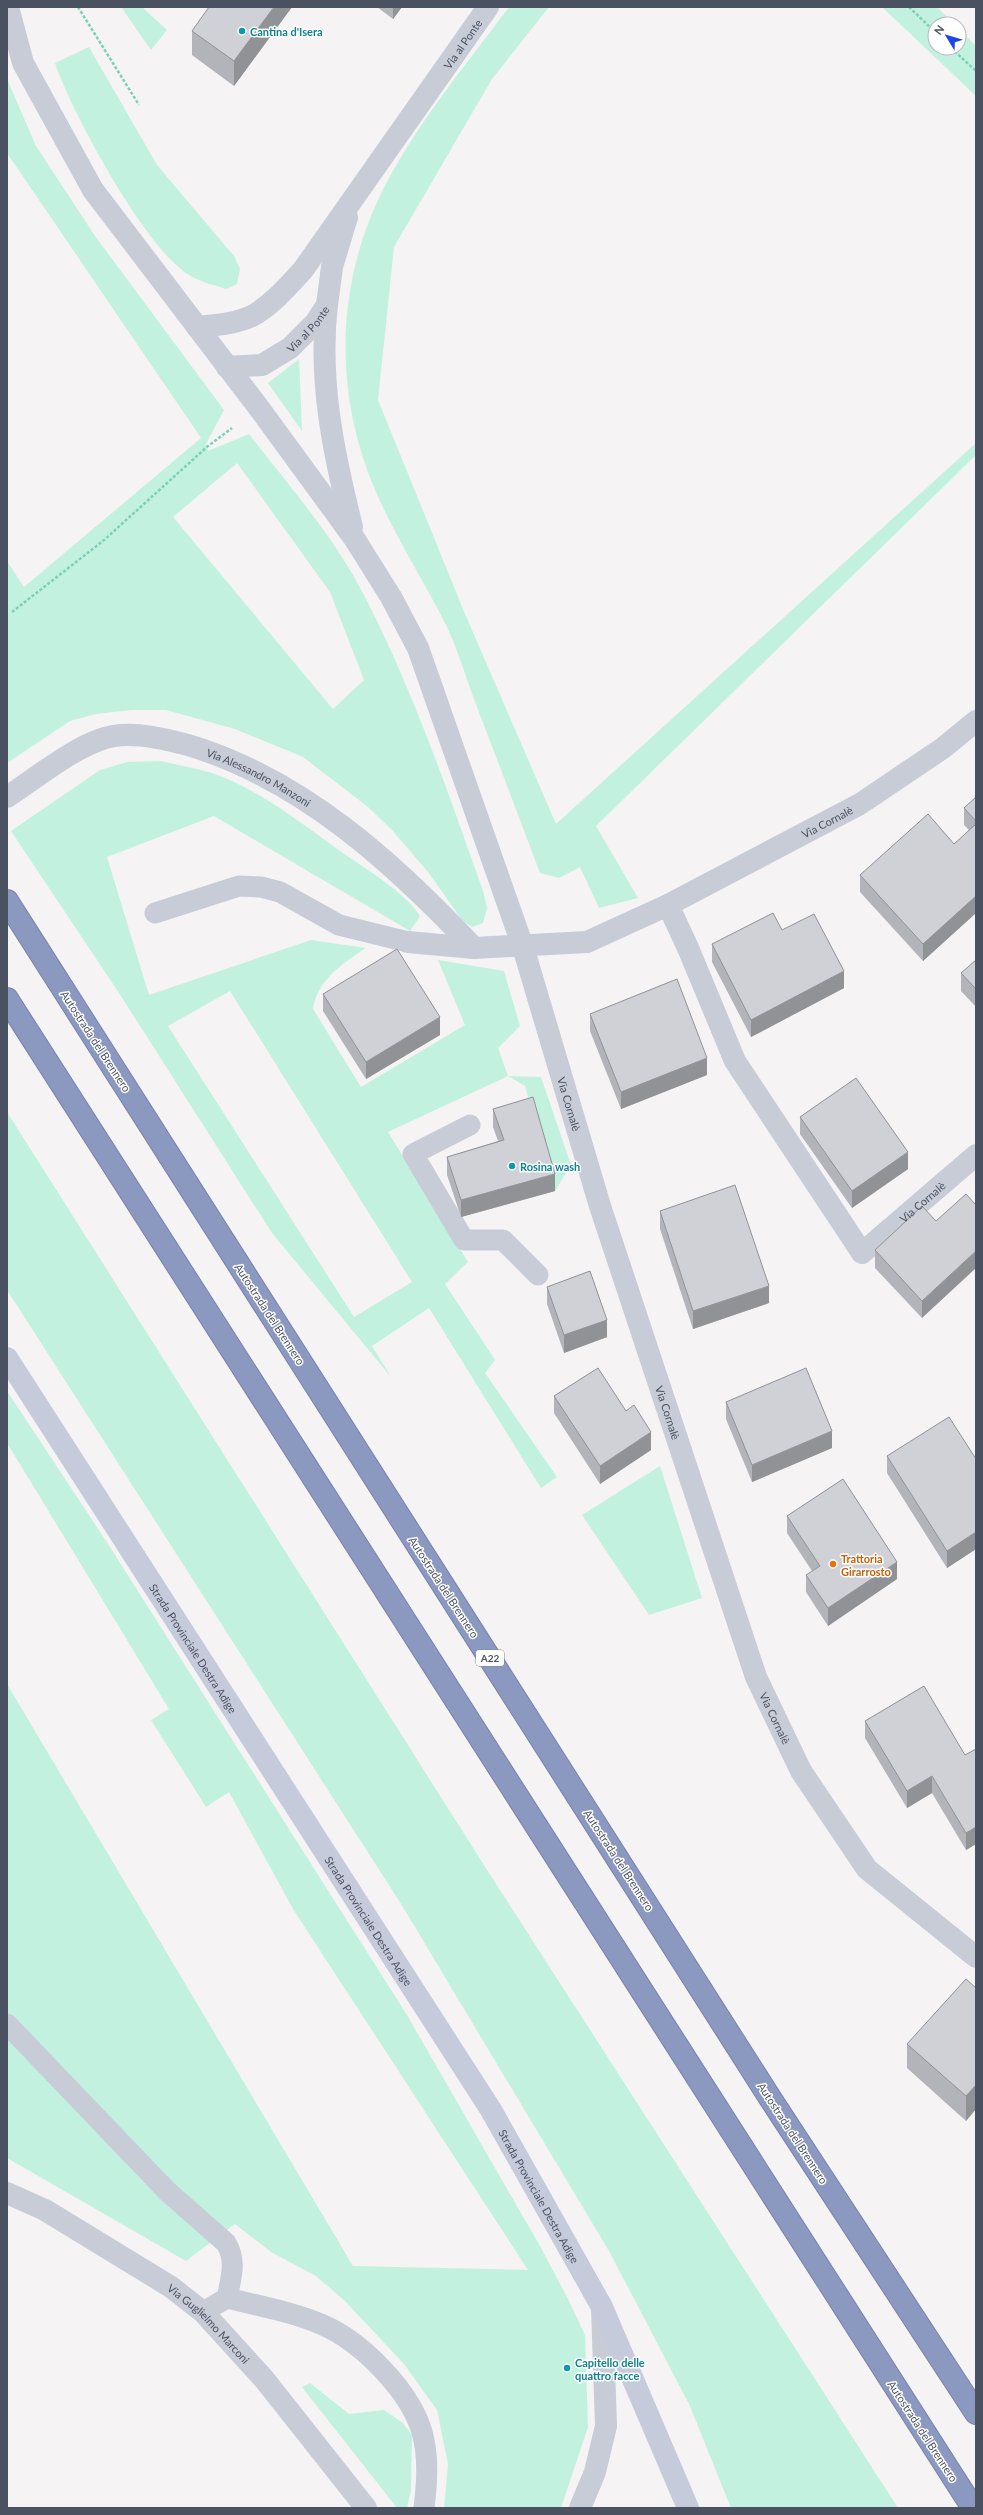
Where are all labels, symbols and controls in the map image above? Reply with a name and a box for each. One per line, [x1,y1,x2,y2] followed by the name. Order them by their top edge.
[440,16,484,71] street label: Via al Ponte
[927,16,967,56] north arrow
[931,22,946,37] text: N
[250,25,323,38] place label: Cantina d'Isera
[237,26,247,36] marker: Cantina d'Isera
[284,303,331,354] street label: Via al Ponte
[205,745,314,809] street label: Via Alessandro Manzoni
[799,803,855,840] street label: Via Cornalè
[58,988,134,1094] street label: Autostrada del Brennero
[555,1075,584,1133] street label: Via Cornalè
[520,1160,580,1173] place label: Rosina wash
[507,1161,517,1171] marker: Rosina wash
[896,1178,947,1225] street label: Via Cornalè
[232,1261,308,1367] street label: Autostrada del Brennero
[653,1384,683,1441] street label: Via Cornalè
[406,1534,482,1640] street label: Autostrada del Brennero
[841,1552,891,1578] place label: Trattoria Girarrosto
[828,1559,838,1569] marker: Trattoria Girarrosto
[147,1581,240,1715] street label: Strada Provinciale Destra Adige
[476,1650,504,1666] road number: A22
[758,1690,794,1746] street label: Via Cornalè
[581,1807,657,1913] street label: Autostrada del Brennero
[323,1853,416,1988] street label: Strada Provinciale Destra Adige
[755,2080,831,2186] street label: Autostrada del Brennero
[497,2127,582,2265] street label: Strada Provinciale Destra Adige
[165,2281,253,2366] street label: Via Guglielmo Marconi
[575,2356,645,2382] place label: Capitello delle quattro facce
[562,2363,572,2373] marker: Capitello delle quattro facce
[885,2378,961,2484] street label: Autostrada del Brennero

